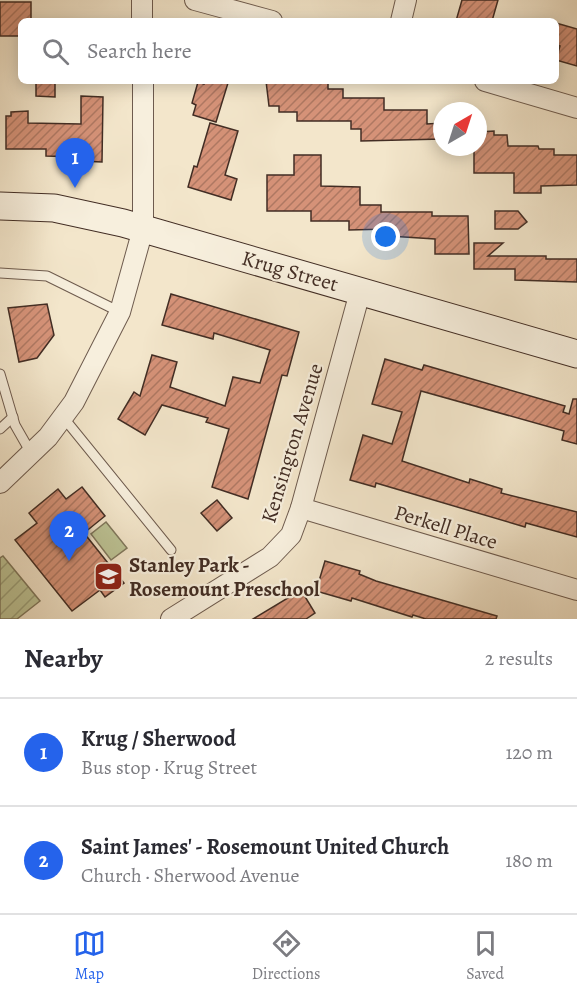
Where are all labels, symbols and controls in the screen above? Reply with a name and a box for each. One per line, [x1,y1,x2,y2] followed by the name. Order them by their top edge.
[18,18,559,84] search box
[39,35,72,68] icon: search
[87,36,192,66] text: Search here
[433,102,487,156] north arrow
[56,138,94,188] pin: 1
[371,222,400,251] your location
[239,244,341,298] street label: Krug Street
[254,360,330,526] street label: Kensington Avenue
[391,498,501,556] street label: Perkell Place
[50,512,88,561] pin: 2
[129,551,320,603] place label: Stanley Park - Rosemount Preschool
[92,561,124,593] school or university icon: Stanley Park - Rosemount Preschool
[24,641,103,676] text: Nearby
[485,645,553,672] text: 2 results
[81,724,236,754] text: Krug / Sherwood
[40,739,47,766] text: 1
[505,739,553,766] text: 120 m
[81,754,257,781] text: Bus stop · Krug Street
[81,832,449,862] text: Saint James' - Rosemount United Church
[39,847,48,874] text: 2
[505,847,553,874] text: 180 m
[81,862,299,889] text: Church · Sherwood Avenue
[73,927,106,985] tab: Map
[252,927,320,985] tab: Directions
[466,927,504,985] tab: Saved

